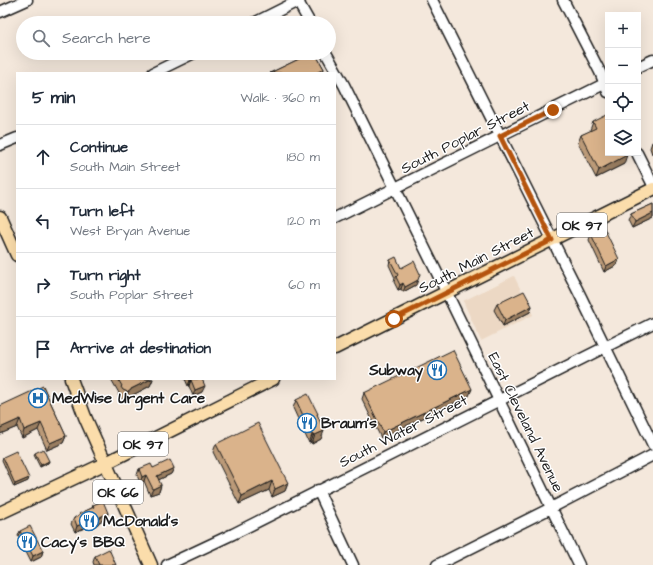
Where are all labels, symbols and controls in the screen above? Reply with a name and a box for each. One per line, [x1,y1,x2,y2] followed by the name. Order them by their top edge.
[605,12,641,156] map controls
[605,12,641,48] button: +
[16,16,336,60] search box
[30,27,52,49] icon: search
[62,28,151,49] text: Search here
[605,48,641,84] button: −
[605,84,641,120] button: locate
[32,86,75,110] text: 5 min
[241,89,320,107] text: Walk · 360 m
[397,96,533,179] street label: South Poplar Street
[544,101,562,119] route end
[605,120,641,156] button: layers
[70,137,128,158] text: Continue
[32,146,54,168] icon: ahead
[286,148,320,166] text: 180 m
[70,158,180,176] text: South Main Street
[70,201,134,222] text: Turn left
[32,210,54,232] icon: left
[287,212,320,230] text: 120 m
[557,213,607,237] road number: OK 97
[70,222,190,240] text: West Bryan Avenue
[415,222,538,299] street label: South Main Street
[70,265,141,286] text: Turn right
[32,274,54,296] icon: right
[288,276,320,294] text: 60 m
[70,286,193,304] text: South Poplar Street
[385,310,403,328] route start
[32,338,54,360] icon: arrive
[70,338,211,359] text: Arrive at destination
[483,349,569,496] street label: East Cleveland Avenue
[426,359,448,381] restaurant icon: Subway
[368,360,424,382] place label: Subway
[27,387,49,409] hospital icon: MedWise Urgent Care
[52,388,205,411] place label: MedWise Urgent Care
[335,390,471,473] street label: South Water Street
[296,412,318,434] restaurant icon: Braum's
[321,413,377,434] place label: Braum's
[118,432,168,456] road number: OK 97
[93,480,143,504] road number: OK 66
[78,510,100,532] restaurant icon: McDonald's
[103,511,179,532] place label: McDonald's
[16,531,38,553] restaurant icon: Cacy's BBQ
[41,532,125,554] place label: Cacy's BBQ

